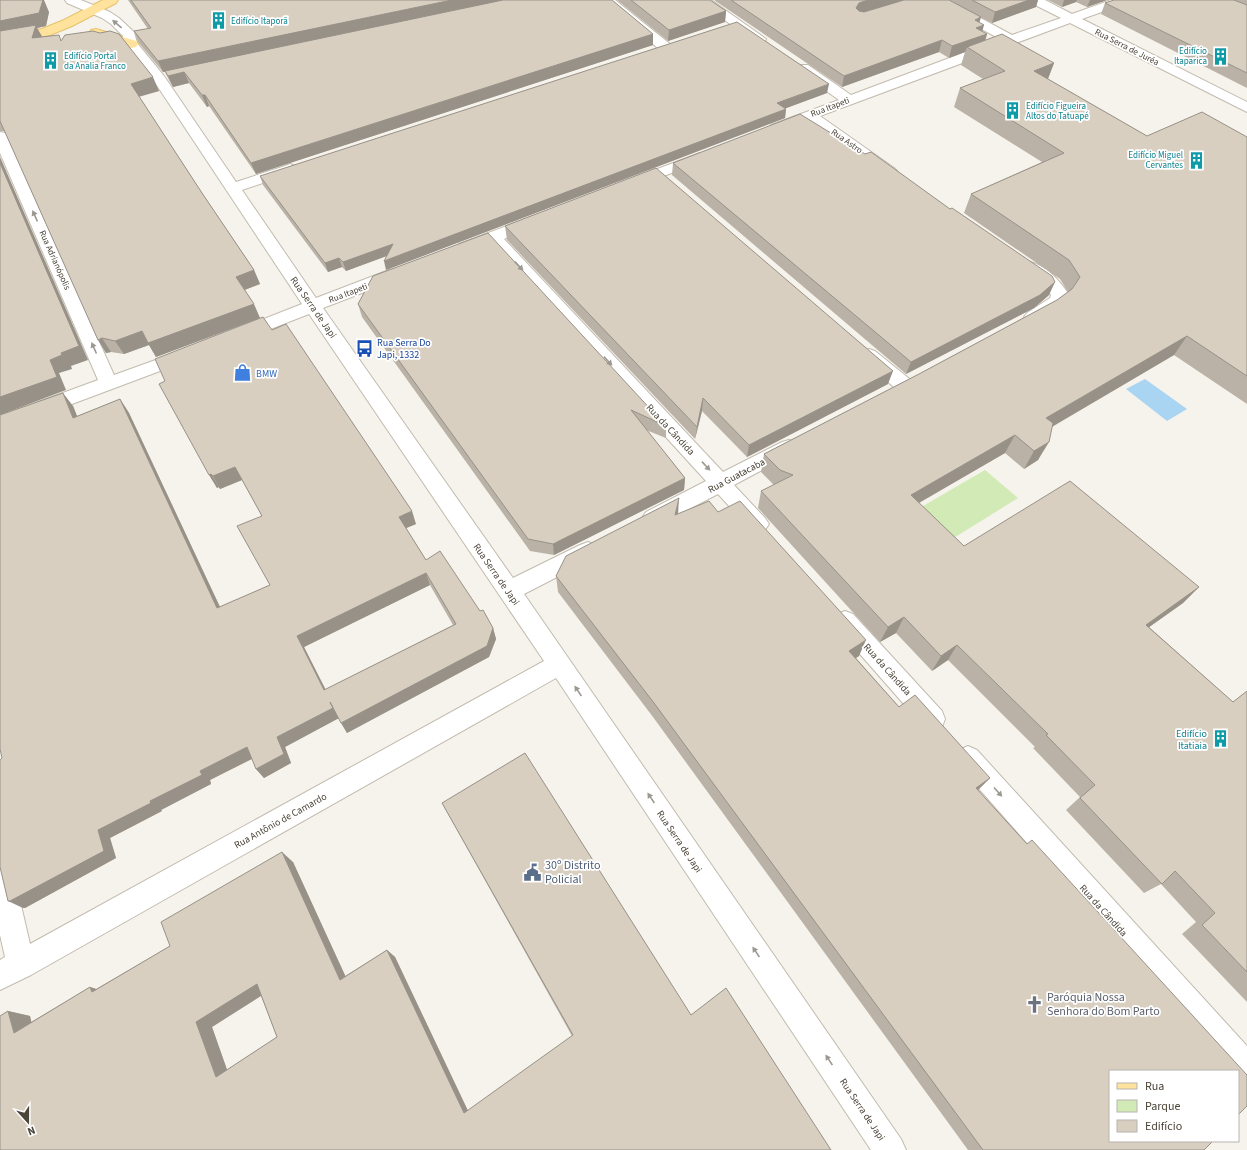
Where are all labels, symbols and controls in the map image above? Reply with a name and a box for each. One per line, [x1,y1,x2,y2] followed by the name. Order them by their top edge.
[208,11,228,31] building icon: Edifício Itaporã
[231,15,288,28] place label: Edifício Itaporã
[111,19,122,28] one-way arrow
[1092,26,1161,69] street label: Rua Serra de Juréa
[1174,45,1207,68] place label: Edifício Itaparica
[1210,46,1230,66] building icon: Edifício Itaparica
[64,50,126,73] place label: Edifício Portal da Analia Franco
[41,51,61,71] building icon: Edifício Portal da Analia Franco
[809,94,852,121] street label: Rua Itapeti
[1026,100,1089,123] place label: Edifício Figueira Altos do Tatuapé
[1003,101,1023,121] building icon: Edifício Figueira Altos do Tatuapé
[828,126,865,157] street label: Rua Astro
[1128,149,1183,172] place label: Edifício Miguel Cervantes
[1186,150,1206,170] building icon: Edifício Miguel Cervantes
[32,210,38,222] one-way arrow
[36,228,74,292] street label: Rua Adrianópolis
[514,261,523,270] one-way arrow
[287,274,340,341] street label: Rua Serra de Japi
[327,280,370,307] street label: Rua Itapeti
[377,336,431,362] place label: Rua Serra Do Japi, 1332
[354,338,374,358] bus stop icon: Rua Serra Do Japi, 1332
[90,342,97,354] one-way arrow
[603,356,613,366] one-way arrow
[233,363,253,383] shop icon: BMW
[256,367,277,381] place label: BMW
[643,401,698,458] street label: Rua da Cândida
[705,455,767,497] street label: Rua Guatacaba
[701,461,711,471] one-way arrow
[470,541,523,608] street label: Rua Serra de Japi
[860,641,914,699] street label: Rua da Cândida
[574,686,582,696] one-way arrow
[1176,727,1207,753] place label: Edifício Itatiaia
[1210,729,1230,749] building icon: Edifício Itatiaia
[994,787,1003,797] one-way arrow
[232,790,329,852] street label: Rua Antônio de Camardo
[647,793,655,804] one-way arrow
[653,808,705,876] street label: Rua Serra de Japi
[545,857,600,888] place label: 30º Distrito Policial
[522,862,542,882] public building icon: 30º Distrito Policial
[1076,882,1130,940] street label: Rua da Cândida
[752,947,760,958] one-way arrow
[1047,989,1160,1020] place label: Paróquia Nossa Senhora do Bom Parto
[1024,994,1044,1014] church icon: Paróquia Nossa Senhora do Bom Parto
[825,1055,833,1065] one-way arrow
[1109,1070,1239,1142] legend
[836,1076,888,1144] street label: Rua Serra de Japi
[1145,1078,1164,1095] text: Rua
[1145,1098,1181,1115] text: Parque
[8,1102,48,1142] north arrow
[1145,1118,1182,1135] text: Edifício
[25,1123,38,1139] text: N

